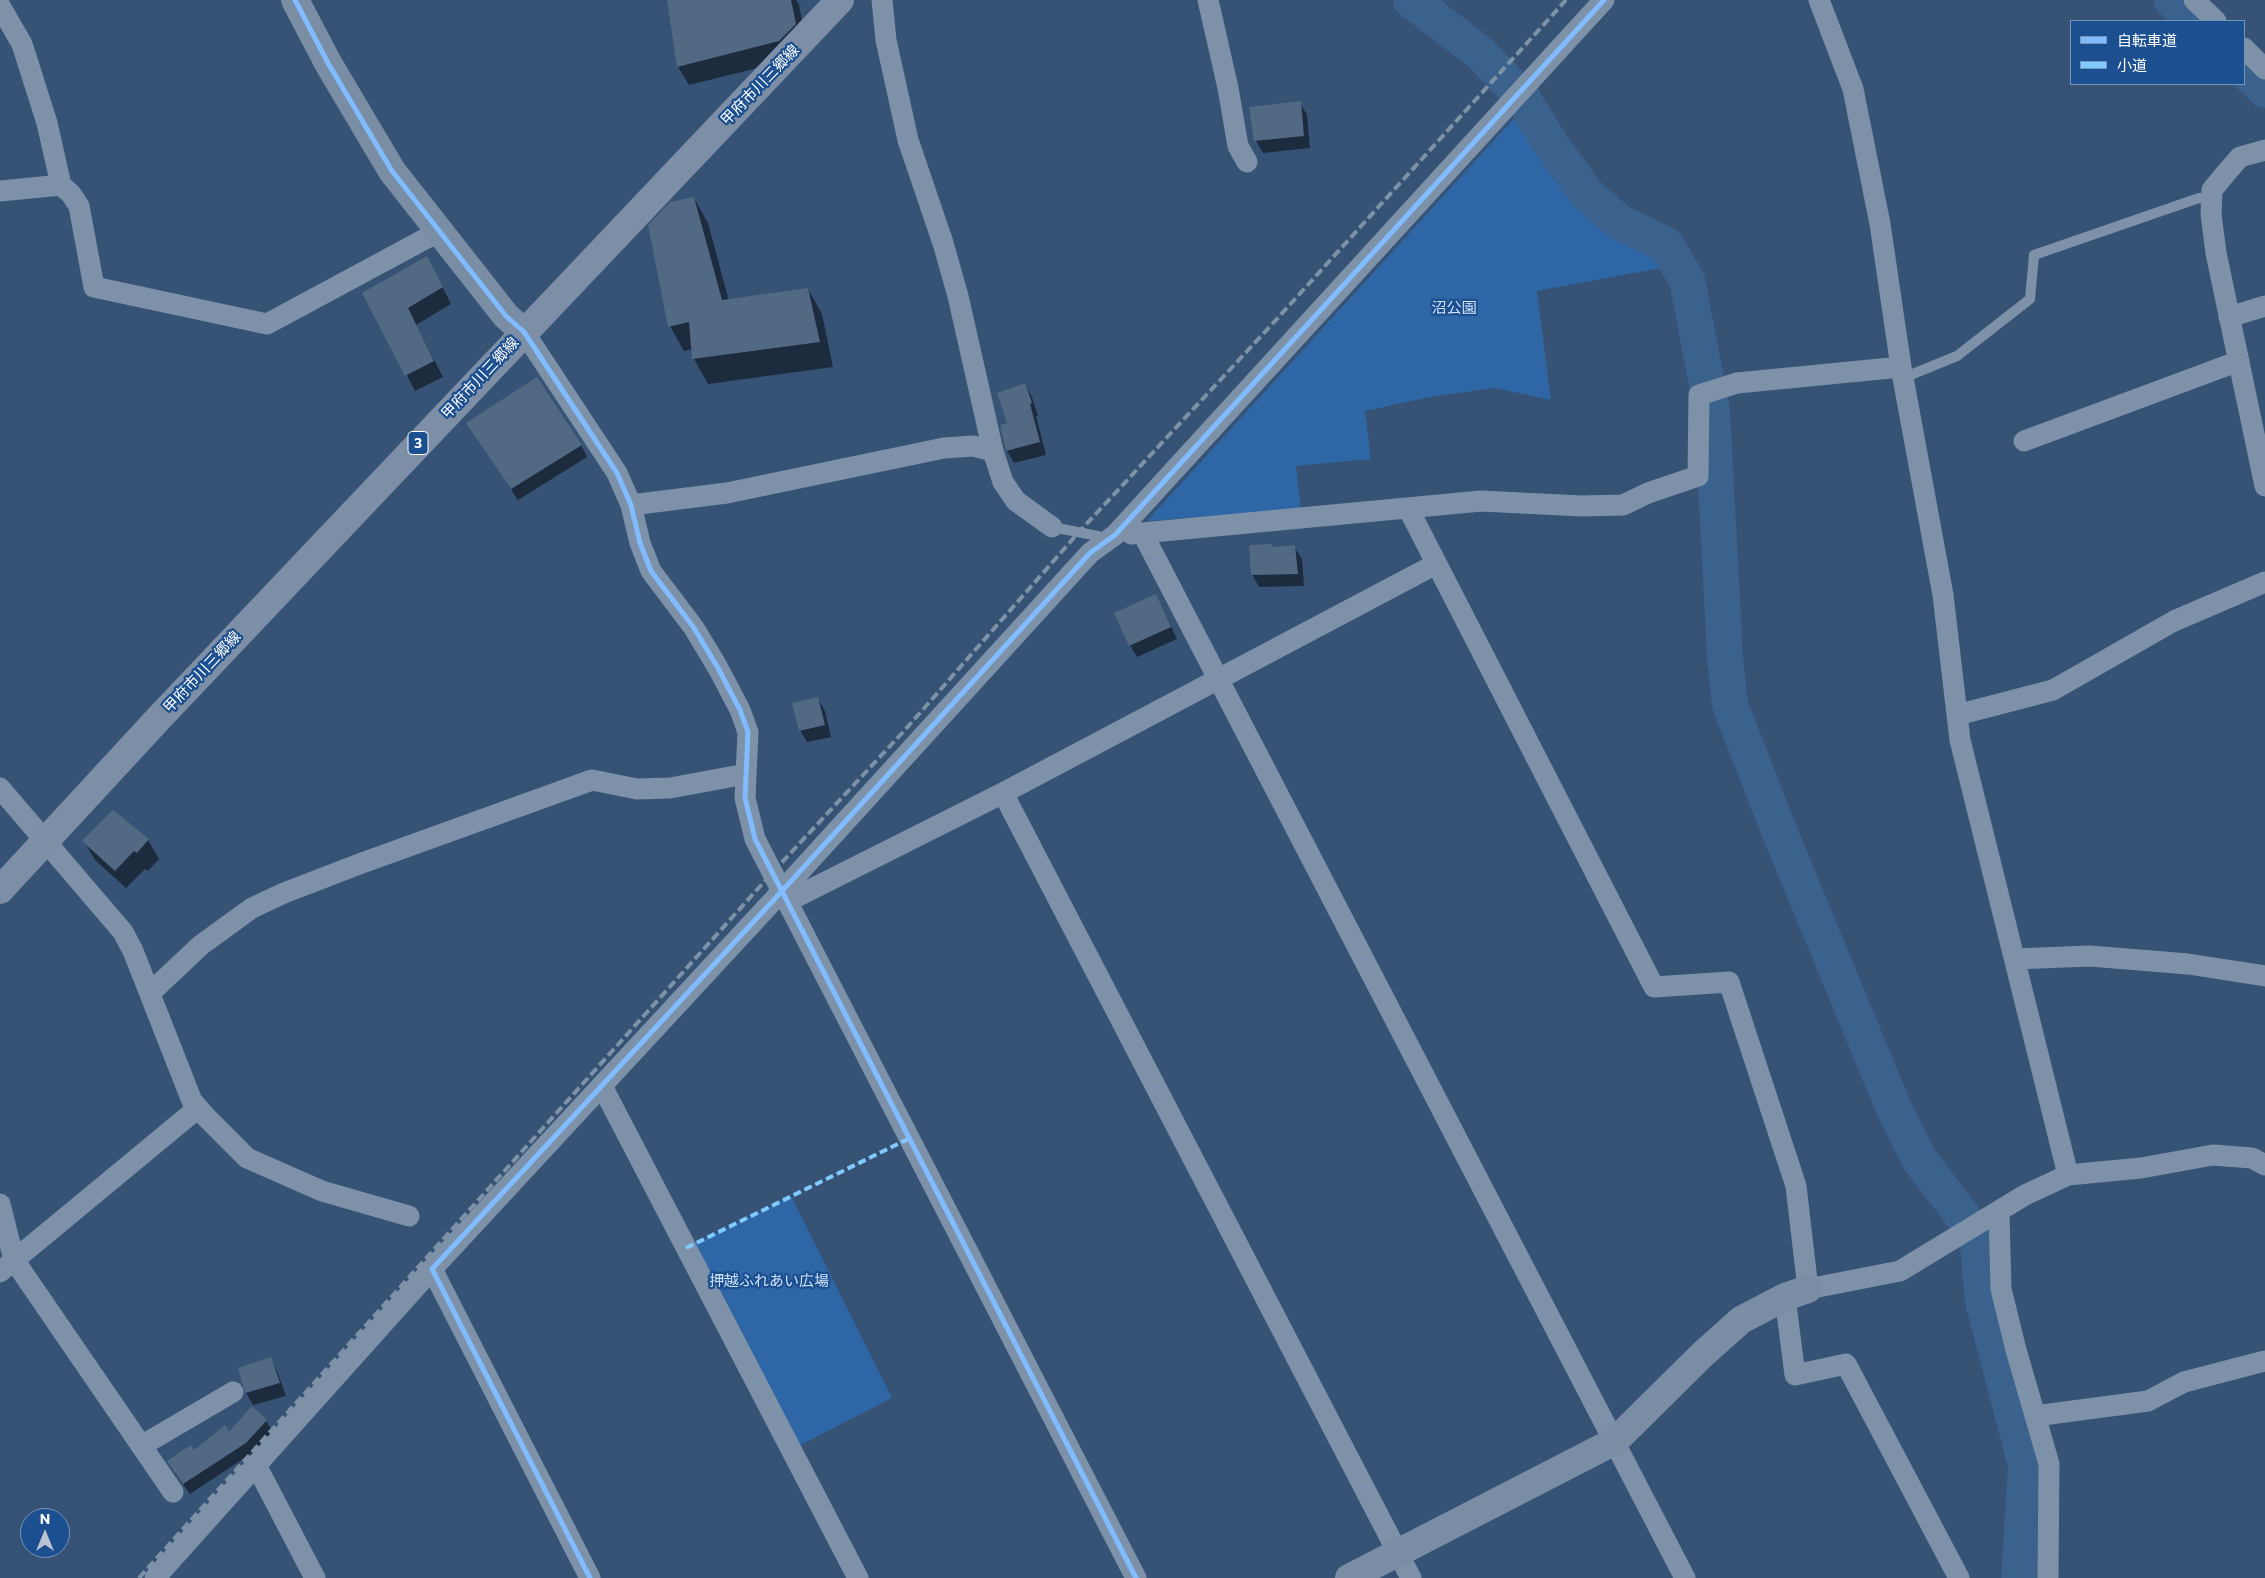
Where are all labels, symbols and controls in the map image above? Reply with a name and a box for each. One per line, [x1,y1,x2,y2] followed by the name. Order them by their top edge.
[2070,20,2245,85] legend
[2117,31,2177,49] text: 自転車道
[717,41,803,129] street label: 甲府市川三郷線
[2117,56,2147,74] text: 小道
[1432,299,1476,317] park label: 沼公園
[438,333,522,423] street label: 甲府市川三郷線
[408,432,428,454] road number: 3
[160,627,244,717] street label: 甲府市川三郷線
[709,1272,829,1290] park label: 押越ふれあい広場
[20,1508,70,1558] north arrow
[40,1510,50,1527] text: N

